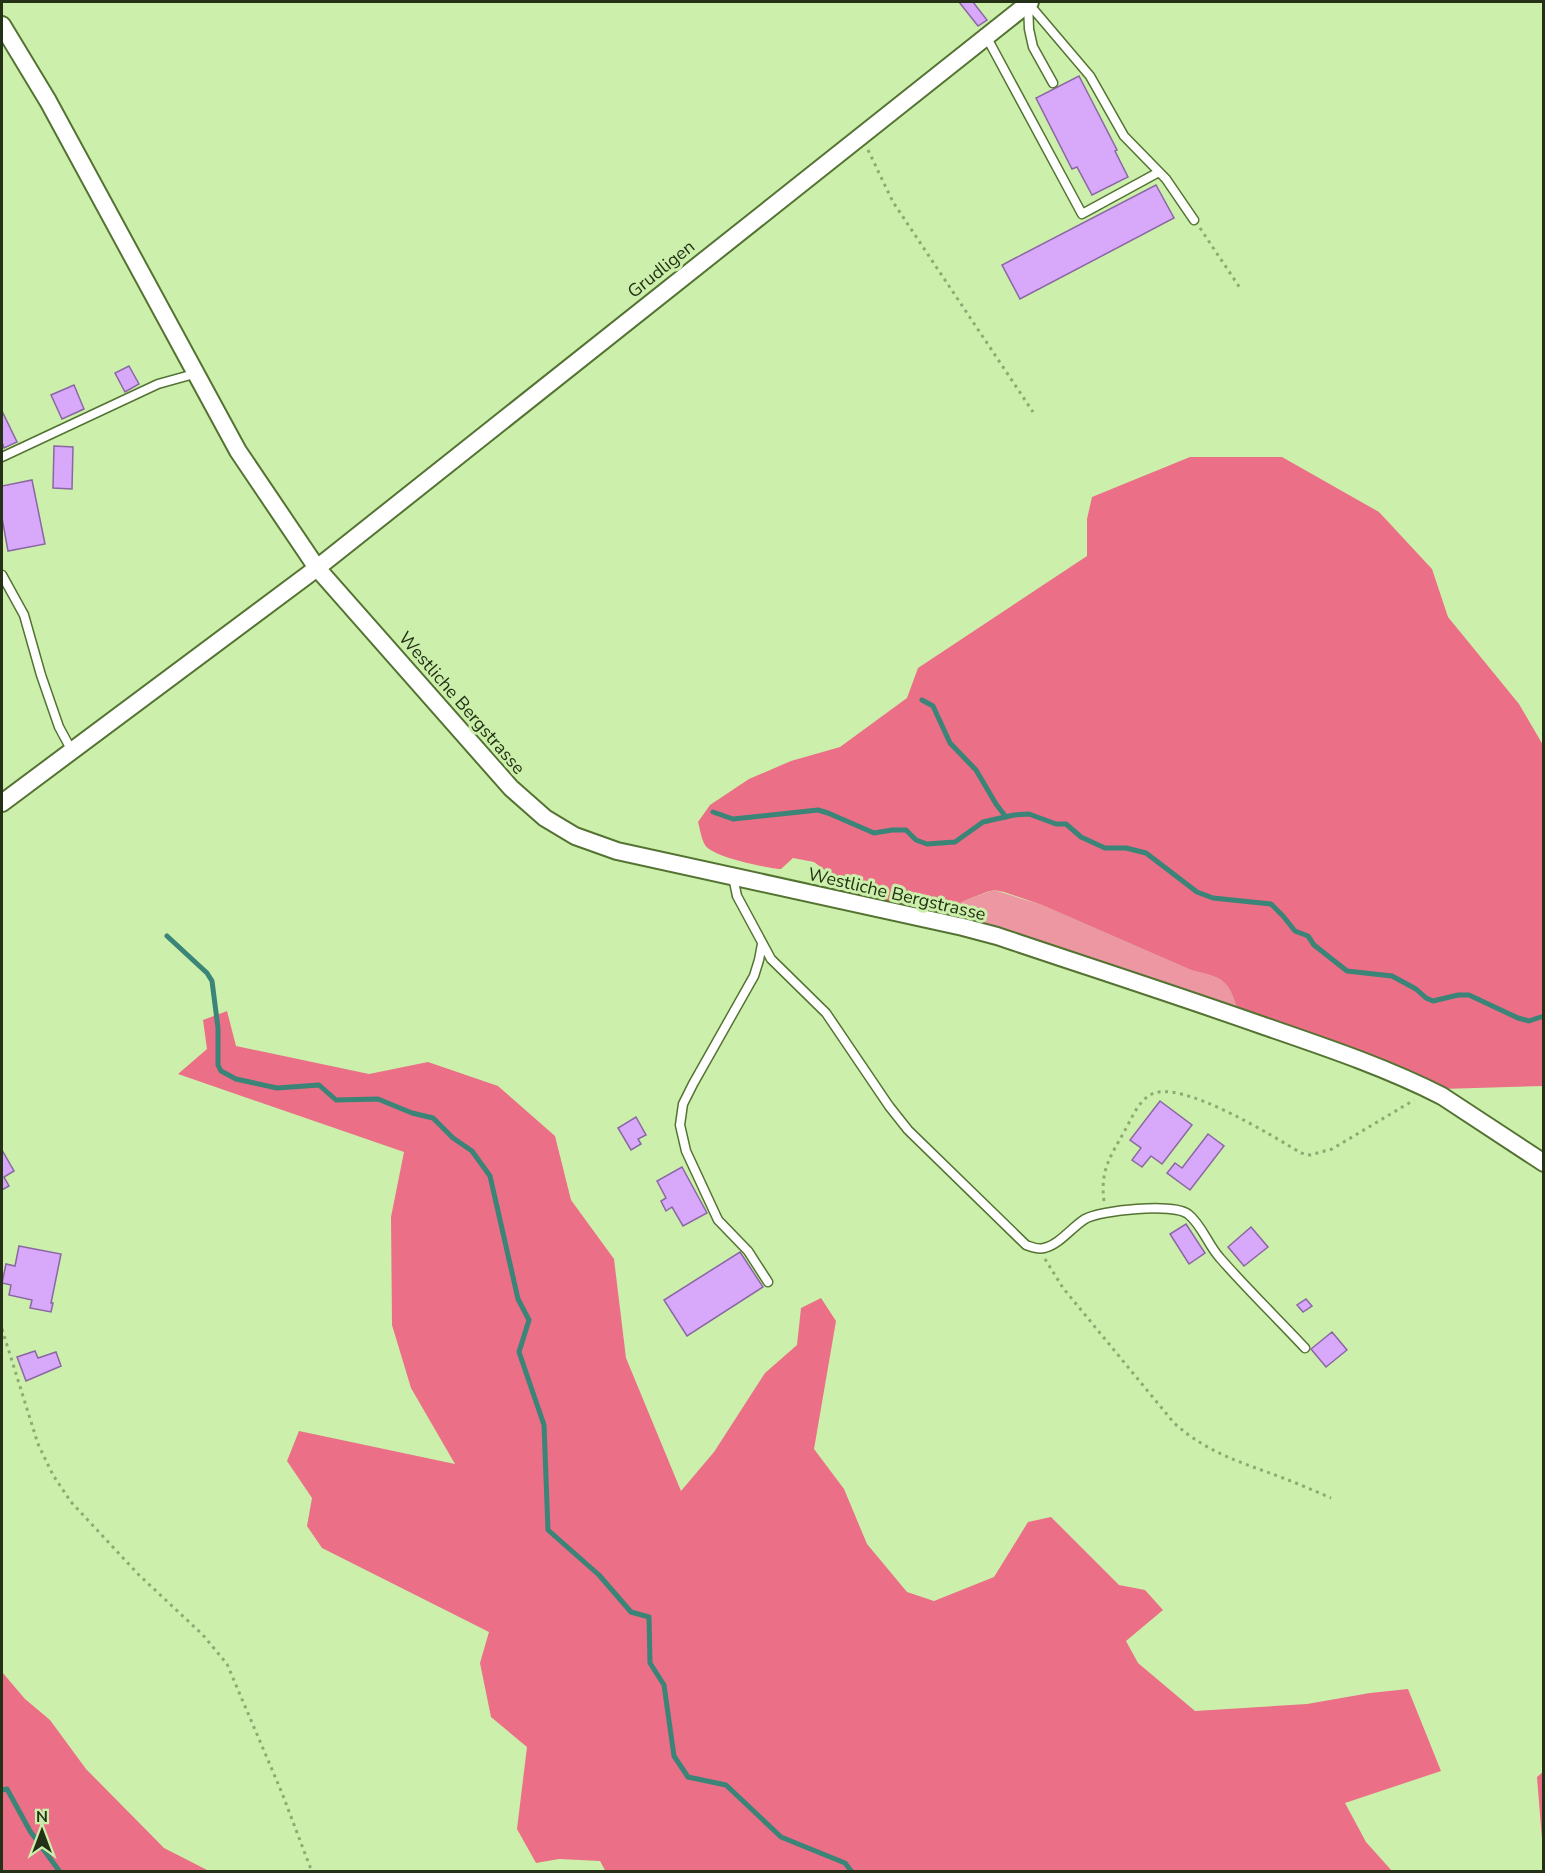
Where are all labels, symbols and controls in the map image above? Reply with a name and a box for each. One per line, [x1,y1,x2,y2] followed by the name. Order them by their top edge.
[622,235,700,303] street label: Grudligen
[393,627,531,779] street label: Westliche Bergstrasse
[806,862,988,926] street label: Westliche Bergstrasse
[12,1801,72,1861] north arrow
[36,1806,48,1828] text: N

